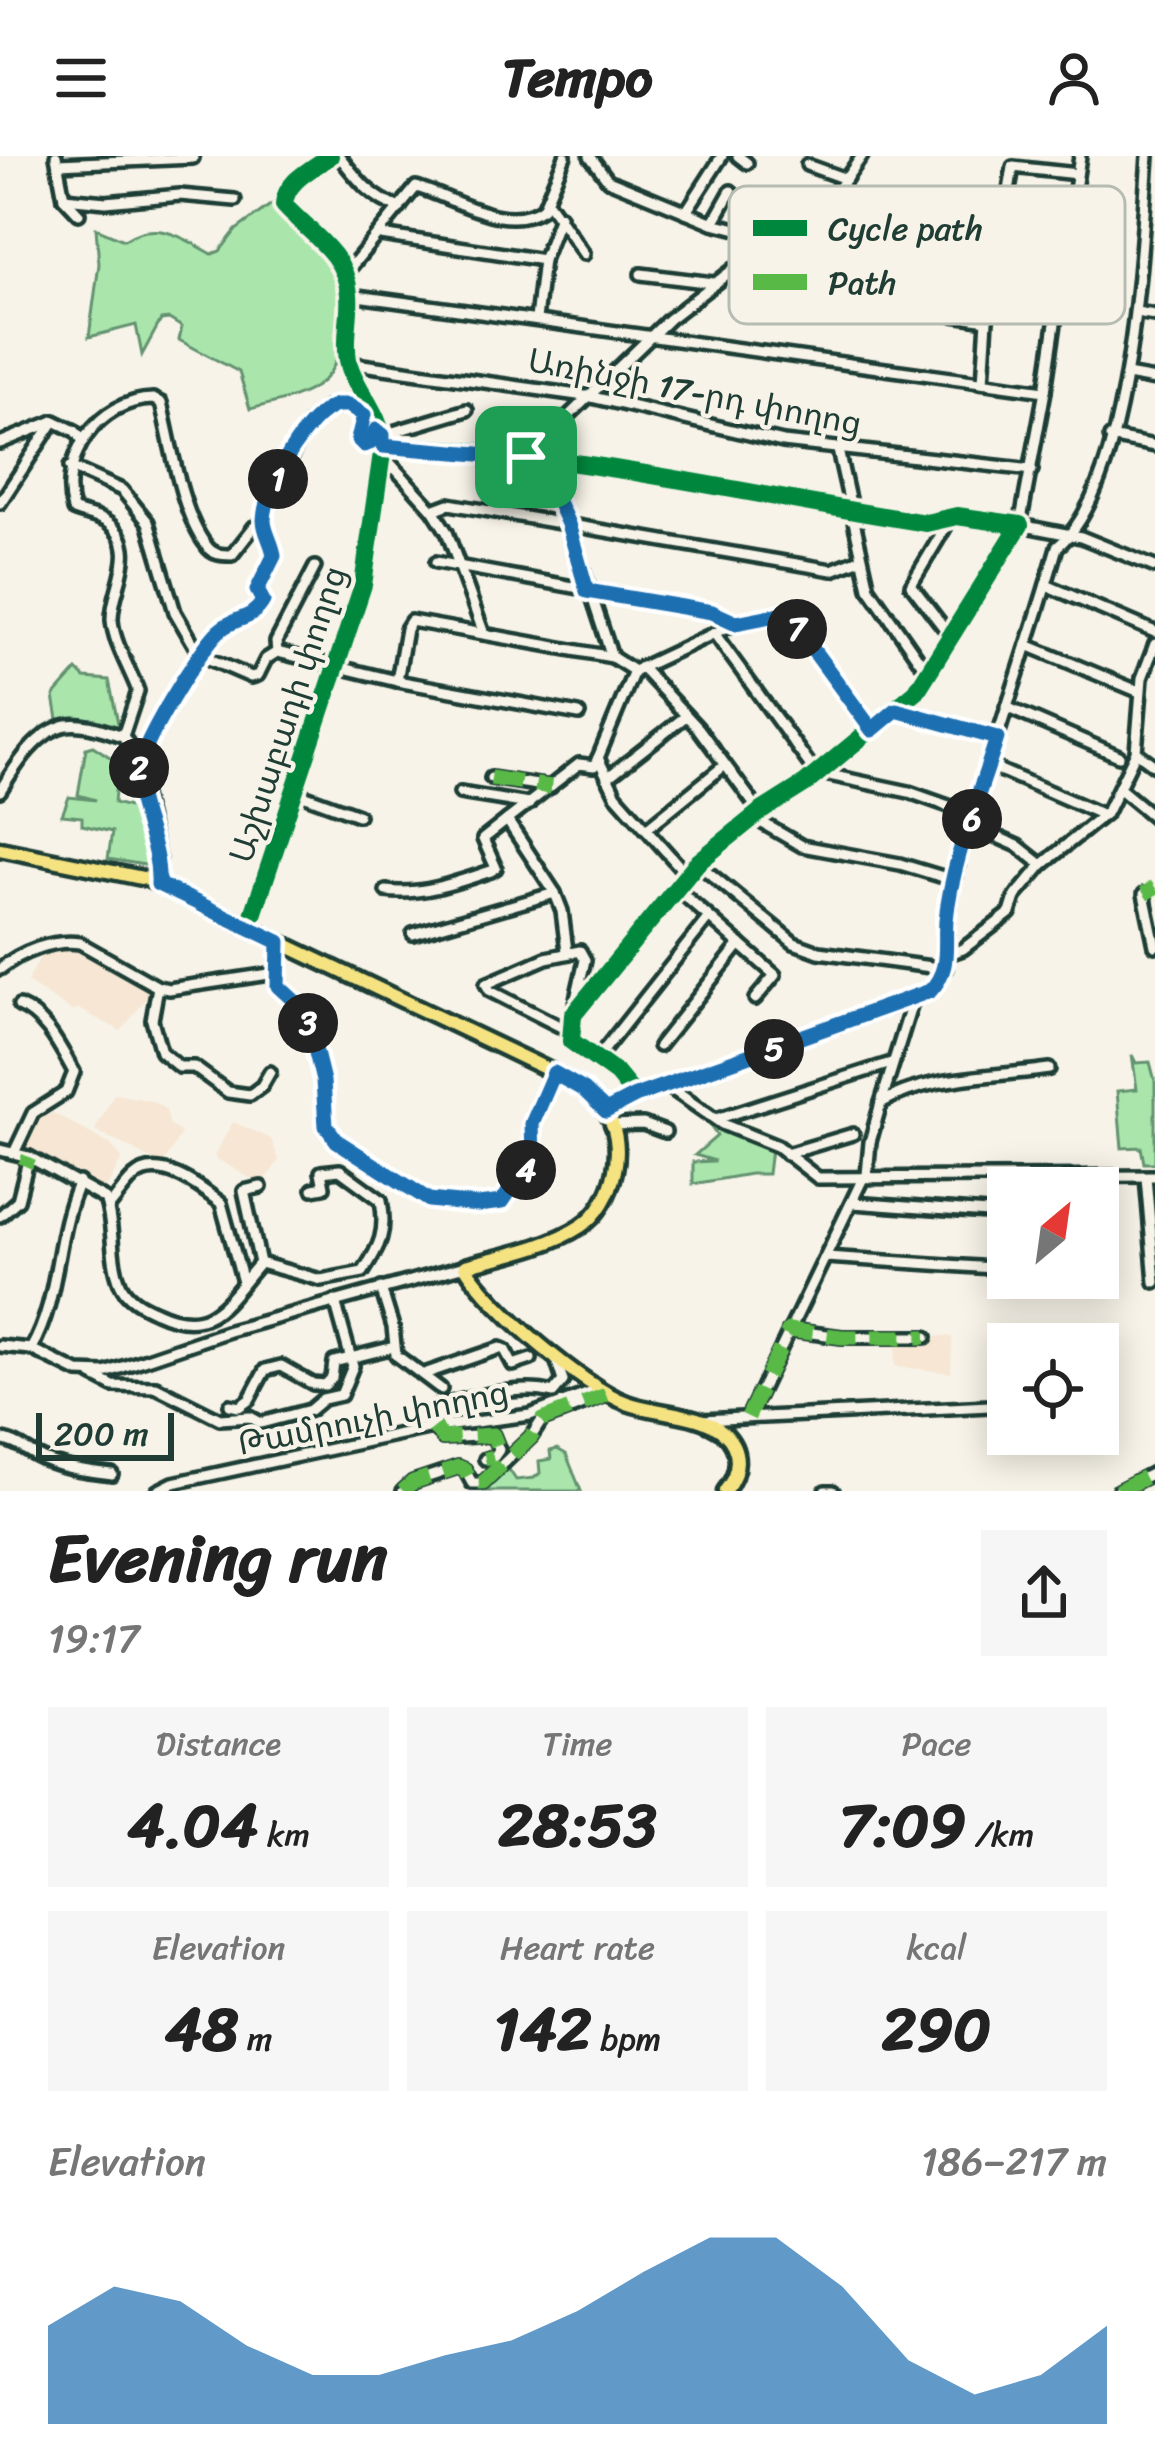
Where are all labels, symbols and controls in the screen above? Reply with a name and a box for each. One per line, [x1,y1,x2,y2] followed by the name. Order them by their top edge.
[502,30,653,126] text: Tempo
[48,45,114,111] icon: menu
[1041,45,1107,111] icon: person
[729,186,1125,324] legend
[828,200,983,258] text: Cycle path
[828,254,896,312] text: Path
[523,331,867,453] street label: Առինջի 17-րդ փողոց
[475,406,577,508] pin
[493,424,559,490] icon: arrive
[248,449,308,509] pin: 1
[271,450,285,508] text: 1
[213,558,363,871] street label: Աշխաբադի փողոց
[767,599,827,659] pin: 7
[788,600,806,658] text: 7
[109,738,169,798] pin: 2
[129,739,149,797] text: 2
[942,789,1002,849] pin: 6
[963,790,981,848] text: 6
[278,993,338,1053] pin: 3
[299,994,317,1052] text: 3
[744,1019,804,1079] pin: 5
[764,1020,784,1078] text: 5
[496,1140,556,1200] pin: 4
[516,1141,536,1199] text: 4
[987,1167,1119,1299] north arrow
[987,1167,1119,1455] map controls
[987,1323,1119,1455] button: locate
[233,1363,514,1473] street label: Թամրուչի փողոց
[54,1405,149,1463] text: 200 m
[36,1407,174,1460] scale bar
[48,1500,388,1617] text: Evening run
[981,1530,1107,1656] button: share
[48,1604,139,1673] text: 19:17
[156,1715,281,1773] text: Distance
[543,1715,612,1773] text: Time
[901,1715,972,1773] text: Pace
[127,1773,258,1879] text: 4.04
[498,1773,657,1879] text: 28:53
[839,1773,966,1879] text: 7:09
[258,1806,310,1864] text: km
[966,1806,1034,1864] text: /km
[152,1919,285,1977] text: Elevation
[500,1919,655,1977] text: Heart rate
[907,1919,966,1977] text: kcal
[165,1977,238,2083] text: 48
[494,1977,592,2083] text: 142
[882,1977,991,2083] text: 290
[238,2010,272,2068] text: m
[592,2010,661,2068] text: bpm
[48,2127,206,2196] text: Elevation
[921,2127,1107,2196] text: 186–217 m

